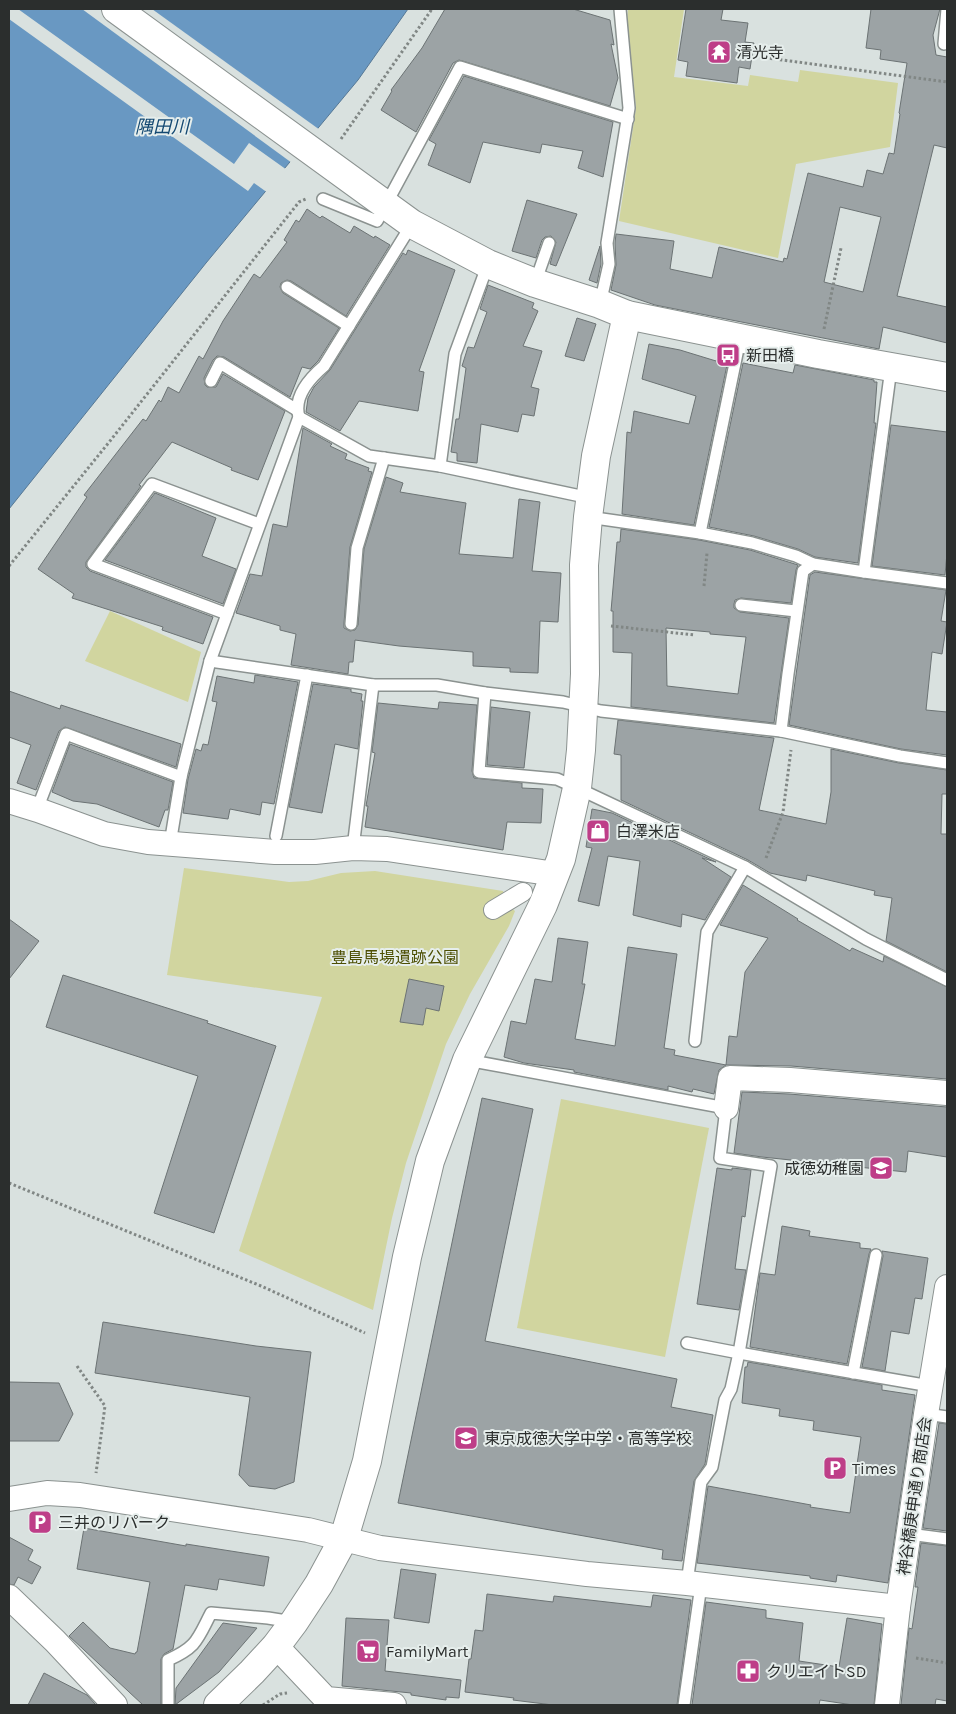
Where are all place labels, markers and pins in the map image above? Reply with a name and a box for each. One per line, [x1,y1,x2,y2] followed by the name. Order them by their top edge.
[706,39,732,65] temple icon: 清光寺
[736,43,784,62] place label: 清光寺
[715,342,741,368] bus stop icon: 新田橋
[746,346,794,365] place label: 新田橋
[585,818,611,844] shop icon: 白澤米店
[616,822,680,841] place label: 白澤米店
[868,1155,894,1181] school or university icon: 成徳幼稚園
[784,1159,864,1178] place label: 成徳幼稚園
[453,1425,479,1451] school or university icon: 東京成徳大学中学・高等学校
[484,1429,692,1448] place label: 東京成徳大学中学・高等学校
[822,1455,848,1481] parking icon: Times
[852,1459,896,1478] place label: Times
[27,1509,53,1535] parking icon: 三井のリパーク
[58,1513,170,1532] place label: 三井のリパーク
[355,1638,381,1664] supermarket icon: FamilyMart
[386,1642,469,1661] place label: FamilyMart
[735,1658,761,1684] pharmacy icon: クリエイトSD
[766,1662,866,1681] place label: クリエイトSD

